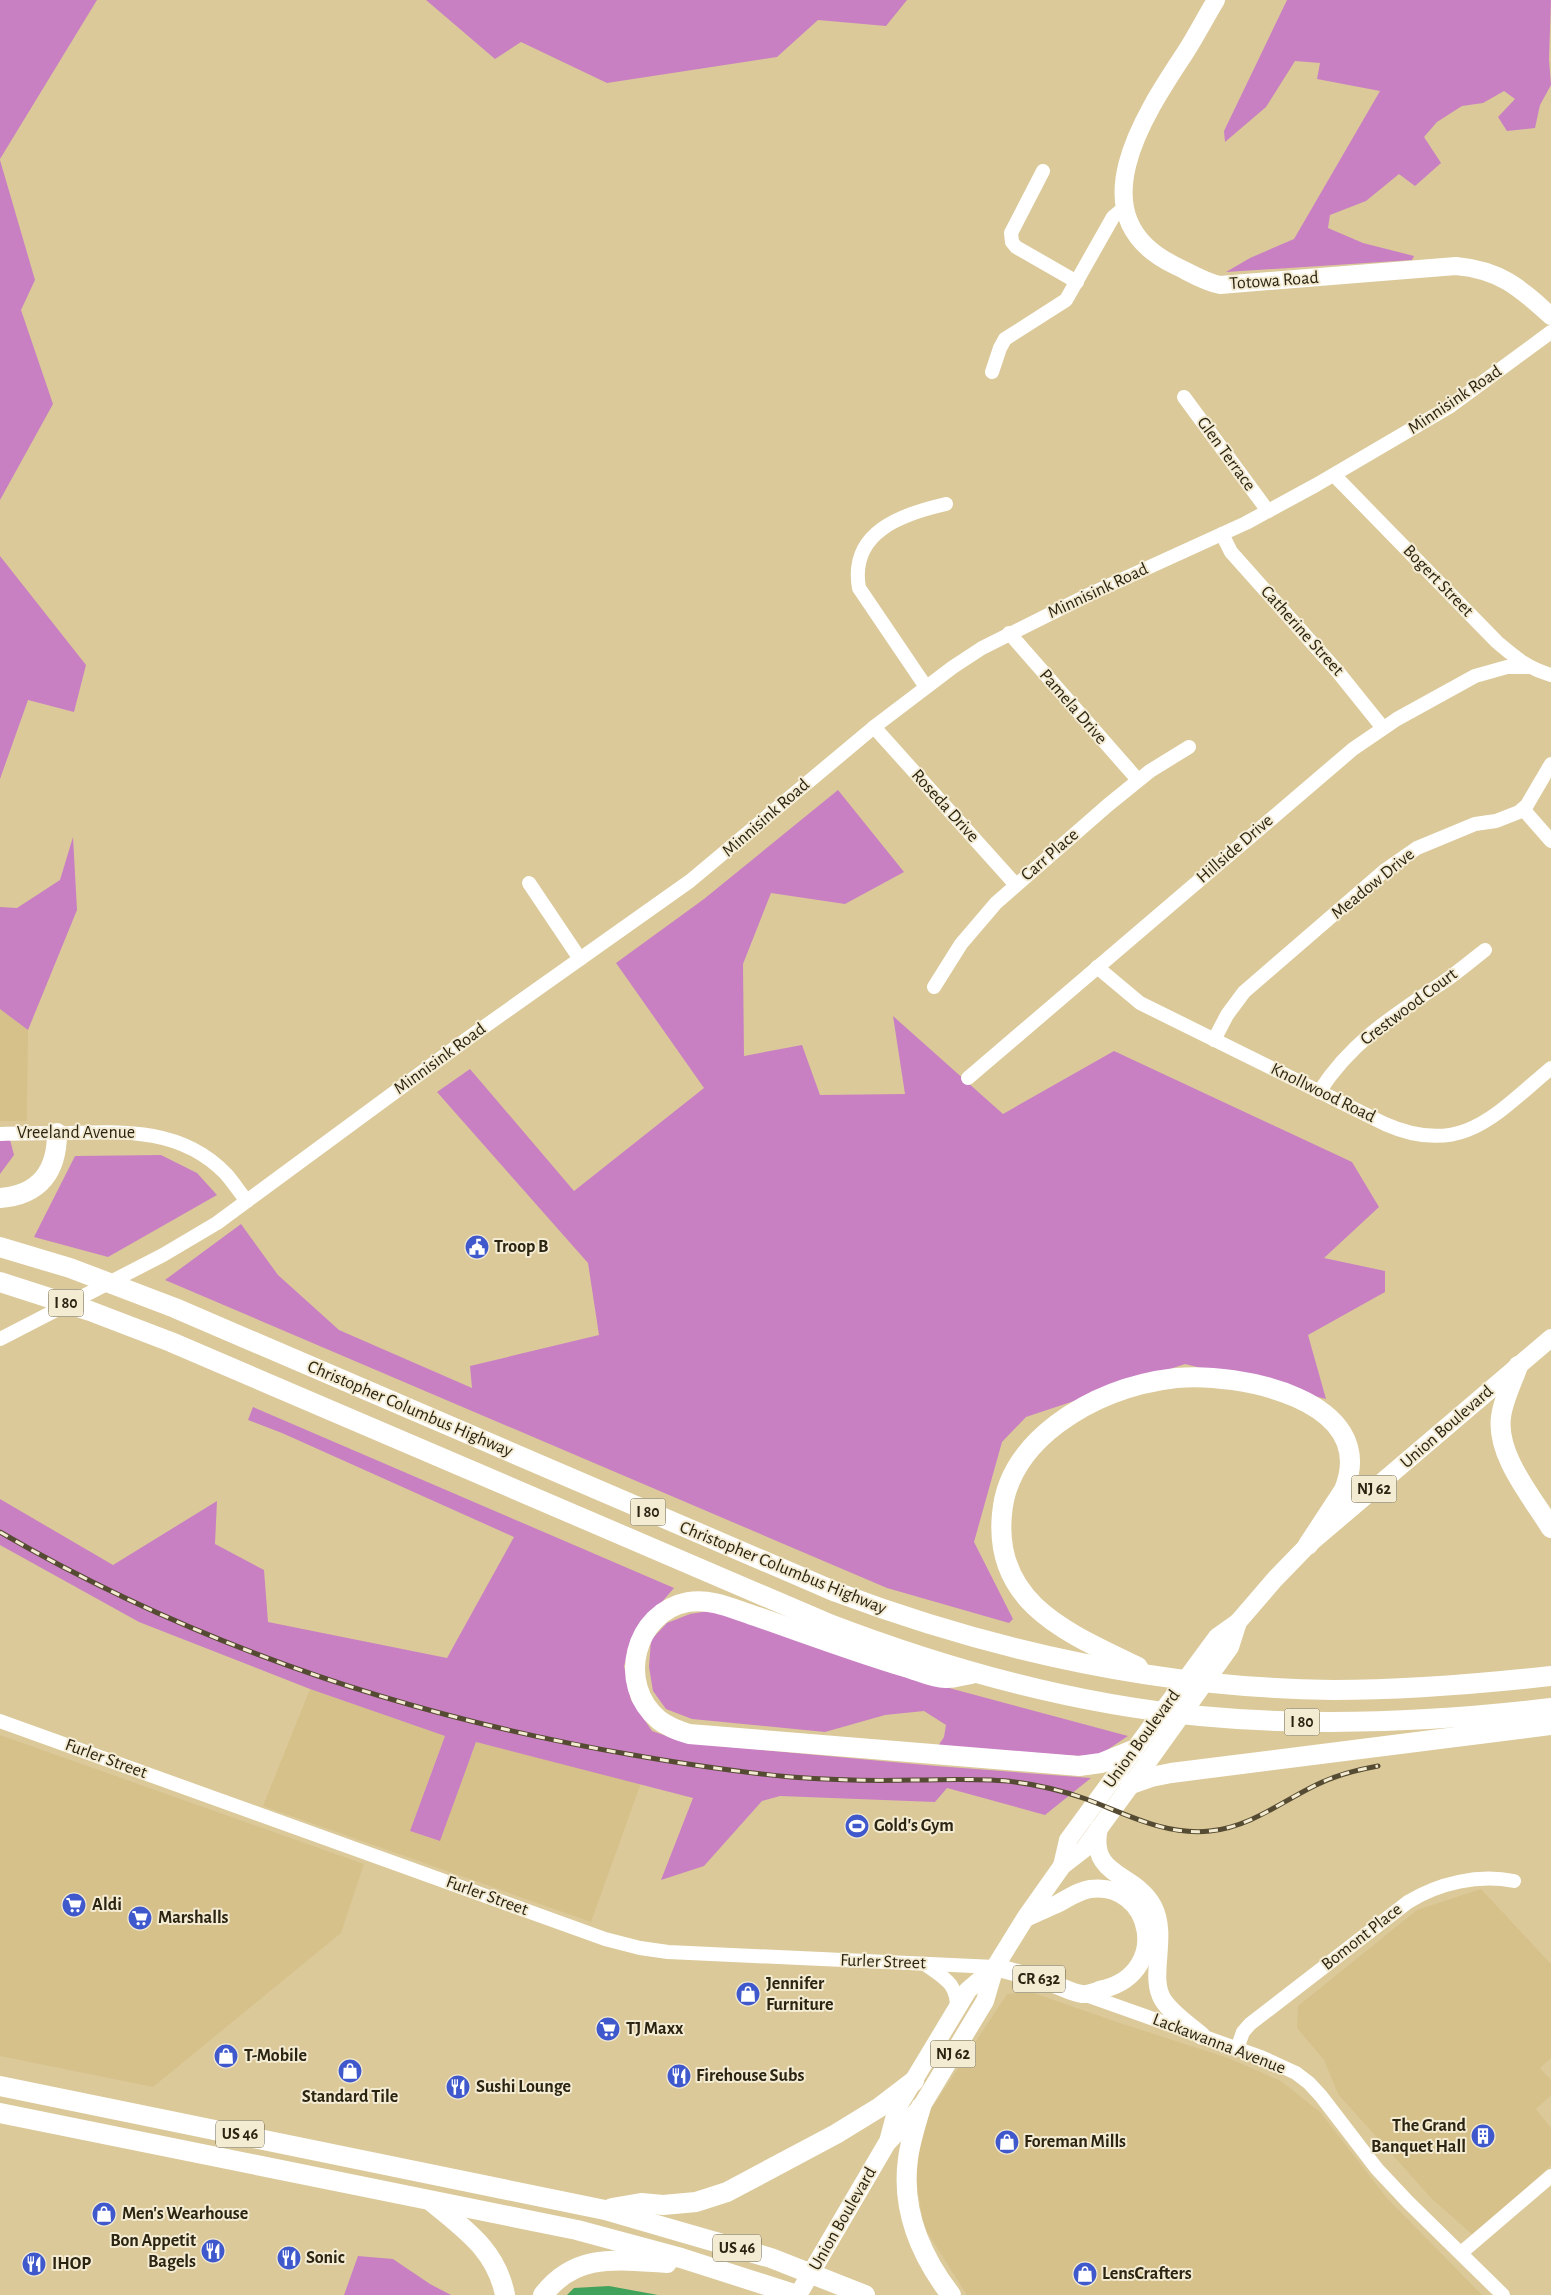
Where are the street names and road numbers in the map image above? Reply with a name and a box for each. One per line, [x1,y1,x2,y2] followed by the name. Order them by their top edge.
[1229,269,1319,293] street label: Totowa Road
[1405,362,1505,438] street label: Minnisink Road
[1193,414,1259,494] street label: Glen Terrace
[1399,542,1477,621] street label: Bogert Street
[1045,560,1151,622] street label: Minnisink Road
[1257,583,1347,680] street label: Catherine Street
[1036,666,1110,748] street label: Pamela Drive
[908,766,982,846] street label: Roseda Drive
[719,776,813,860] street label: Minnisink Road
[1193,811,1277,887] street label: Hillside Drive
[1018,825,1082,885] street label: Carr Place
[1328,845,1418,923] street label: Meadow Drive
[1357,965,1461,1049] street label: Crestwood Court
[391,1020,489,1098] street label: Minnisink Road
[1268,1060,1378,1126] street label: Knollwood Road
[17,1124,135,1142] street label: Vreeland Avenue
[48,1290,84,1316] road number: I 80
[305,1358,516,1461] street label: Christopher Columbus Highway
[1397,1382,1497,1472] street label: Union Boulevard
[1352,1476,1396,1502] road number: NJ 62
[630,1498,666,1525] road number: I 80
[677,1518,889,1618] street label: Christopher Columbus Highway
[1101,1687,1183,1791] street label: Union Boulevard
[1284,1708,1320,1735] road number: I 80
[63,1736,150,1782] street label: Furler Street
[444,1873,531,1919] street label: Furler Street
[1318,1900,1406,1974] street label: Bomont Place
[840,1952,926,1972] street label: Furler Street
[1013,1966,1065,1992] road number: CR 632
[1150,2010,1288,2078] street label: Lackawanna Avenue
[930,2040,976,2068] road number: NJ 62
[216,2120,264,2148] road number: US 46
[806,2164,880,2274] street label: Union Boulevard
[713,2234,761,2262] road number: US 46

